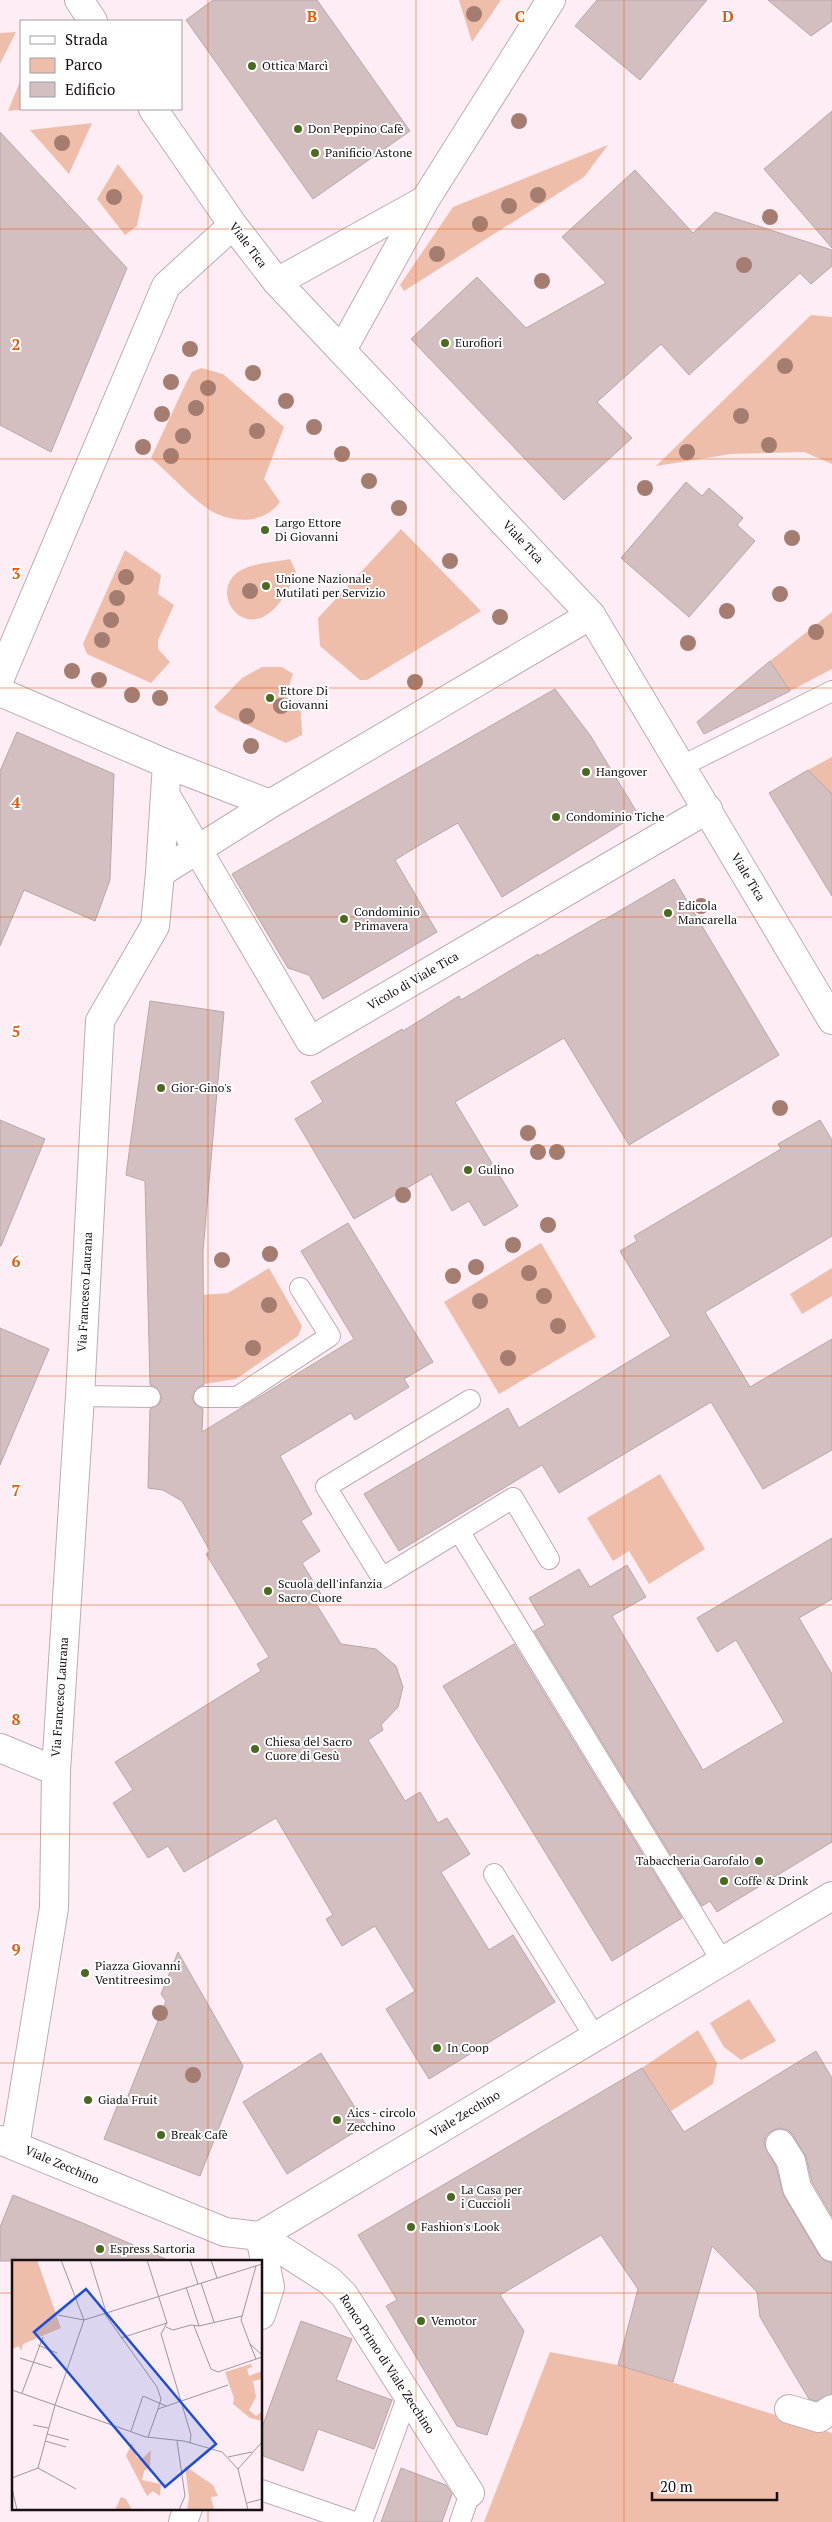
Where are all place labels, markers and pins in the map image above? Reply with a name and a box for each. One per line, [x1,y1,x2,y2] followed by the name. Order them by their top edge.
[262,58,329,73] place label: Ottica Marcì
[246,60,258,72] marker: Ottica Marcì
[308,121,404,136] place label: Don Peppino Cafè
[292,123,304,135] marker: Don Peppino Cafè
[325,145,412,160] place label: Panificio Astone
[309,147,321,159] marker: Panificio Astone
[455,335,503,350] place label: Eurofiori
[439,337,451,349] marker: Eurofiori
[275,515,341,544] place label: Largo Ettore Di Giovanni
[259,524,271,536] marker: Largo Ettore Di Giovanni
[276,571,386,600] place label: Unione Nazionale Mutilati per Servizio
[260,580,272,592] marker: Unione Nazionale Mutilati per Servizio
[280,683,329,712] place label: Ettore Di Giovanni
[264,692,276,704] marker: Ettore Di Giovanni
[596,764,648,779] place label: Hangover
[580,766,592,778] marker: Hangover
[566,809,664,824] place label: Condominio Tiche
[550,811,562,823] marker: Condominio Tiche
[678,898,737,927] place label: Edicola Mancarella
[354,904,420,933] place label: Condominio Primavera
[662,907,674,919] marker: Edicola Mancarella
[338,913,350,925] marker: Condominio Primavera
[171,1080,231,1095] place label: Gior-Gino's
[155,1082,167,1094] marker: Gior-Gino's
[478,1162,514,1177] place label: Gulino
[462,1164,474,1176] marker: Gulino
[278,1576,382,1605] place label: Scuola dell'infanzia Sacro Cuore
[262,1585,274,1597] marker: Scuola dell'infanzia Sacro Cuore
[265,1734,353,1763] place label: Chiesa del Sacro Cuore di Gesù
[249,1743,261,1755] marker: Chiesa del Sacro Cuore di Gesù
[636,1853,749,1868] place label: Tabaccheria Garofalo
[753,1855,765,1867] marker: Tabaccheria Garofalo
[734,1873,809,1888] place label: Coffe & Drink
[718,1875,730,1887] marker: Coffe & Drink
[95,1958,181,1987] place label: Piazza Giovanni Ventitreesimo
[79,1967,91,1979] marker: Piazza Giovanni Ventitreesimo
[447,2040,489,2055] place label: In Coop
[431,2042,443,2054] marker: In Coop
[98,2092,158,2107] place label: Giada Fruit
[82,2094,94,2106] marker: Giada Fruit
[347,2105,416,2134] place label: Aics - circolo Zecchino
[331,2114,343,2126] marker: Aics - circolo Zecchino
[171,2127,228,2142] place label: Break Cafè
[155,2129,167,2141] marker: Break Cafè
[461,2182,522,2211] place label: La Casa per i Cuccioli
[445,2191,457,2203] marker: La Casa per i Cuccioli
[421,2219,500,2234] place label: Fashion's Look
[405,2221,417,2233] marker: Fashion's Look
[110,2241,195,2256] place label: Espress Sartoria
[94,2243,106,2255] marker: Espress Sartoria
[431,2313,477,2328] place label: Vemotor
[415,2315,427,2327] marker: Vemotor

